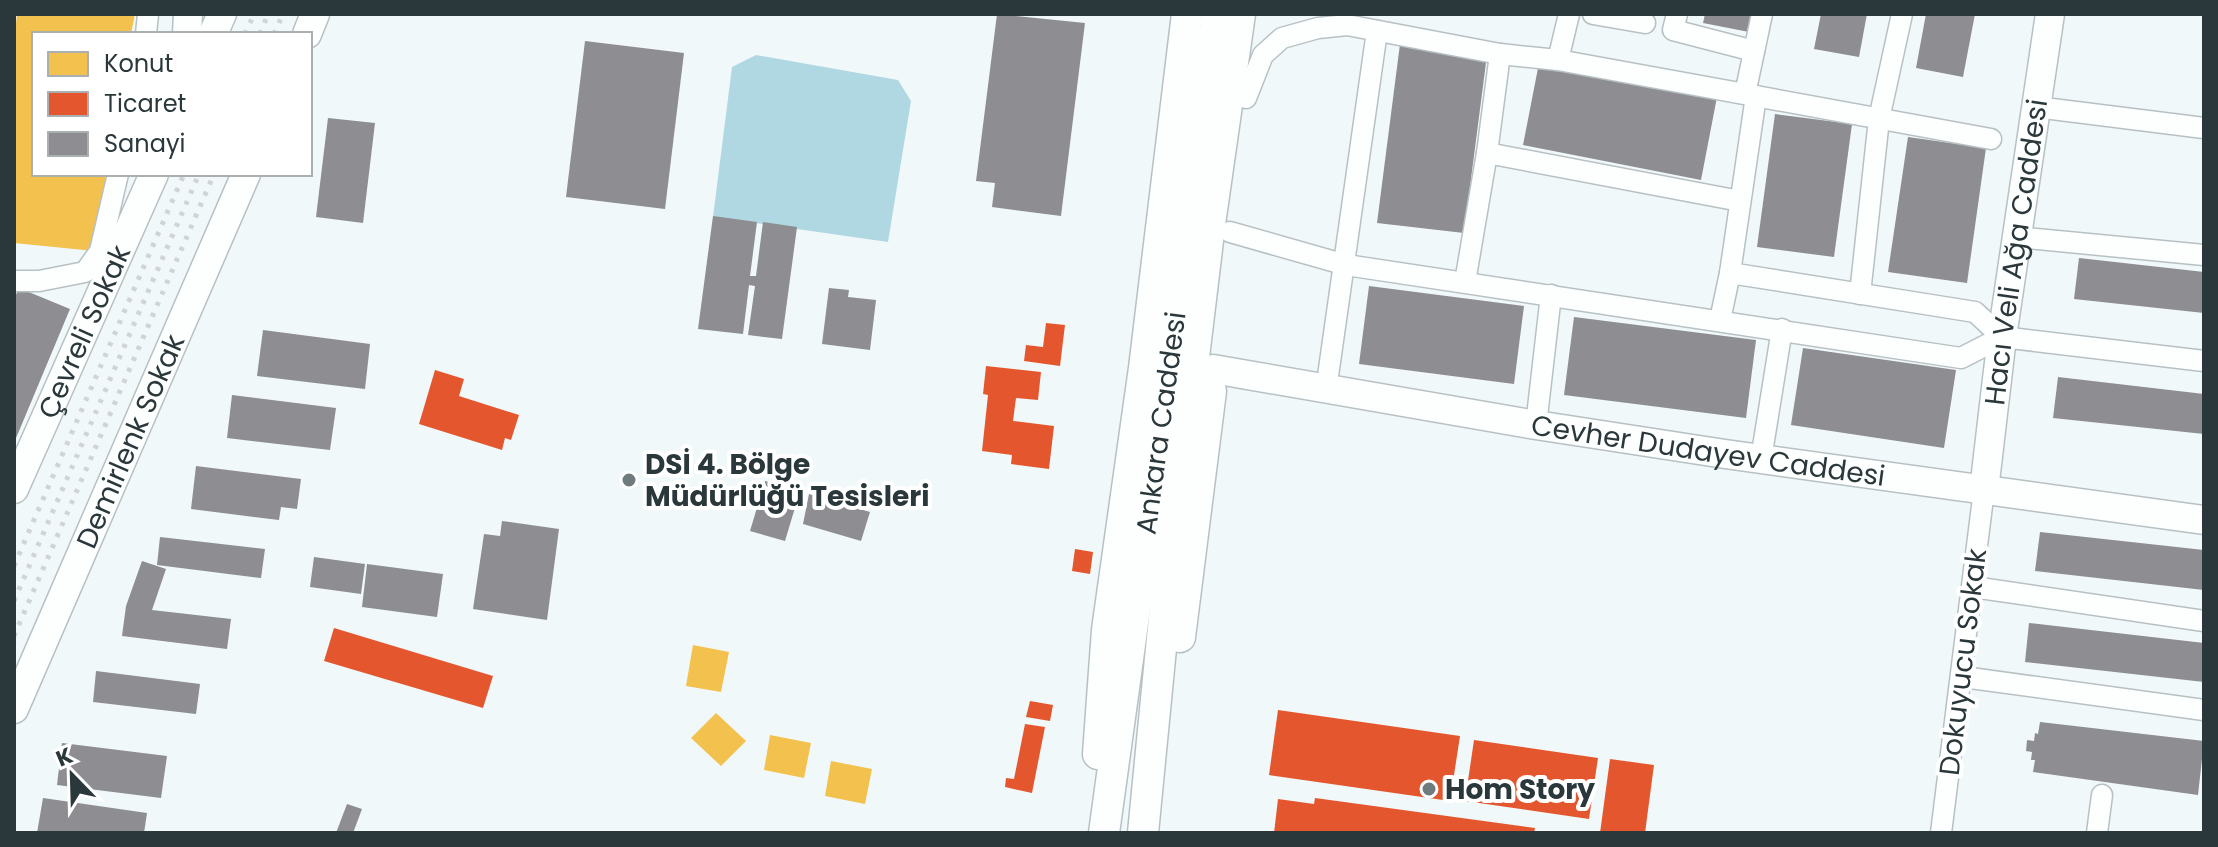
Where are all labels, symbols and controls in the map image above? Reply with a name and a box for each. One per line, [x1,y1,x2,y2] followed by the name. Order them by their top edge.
[32,32,312,176] legend
[104,47,173,80] text: Konut
[104,87,186,120] text: Ticaret
[1975,96,2057,407] street label: Hacı Veli Ağa Caddesi
[104,127,185,160] text: Sanayi
[28,238,140,425] street label: Çevreli Sokak
[1126,309,1195,537] street label: Ankara Caddesi
[67,327,194,554] street label: Demirlenk Sokak
[1529,405,1888,495] street label: Cevher Dudayev Caddesi
[645,445,929,516] place label: DSİ 4. Bölge Müdürlüğü Tesisleri
[620,471,638,489] marker: DSİ 4. Bölge Müdürlüğü Tesisleri
[1930,546,1996,778] street label: Dokuyucu Sokak
[32,735,112,815] north arrow
[51,740,77,774] text: K
[1445,770,1595,809] place label: Hom Story
[1420,780,1438,798] marker: Hom Story

